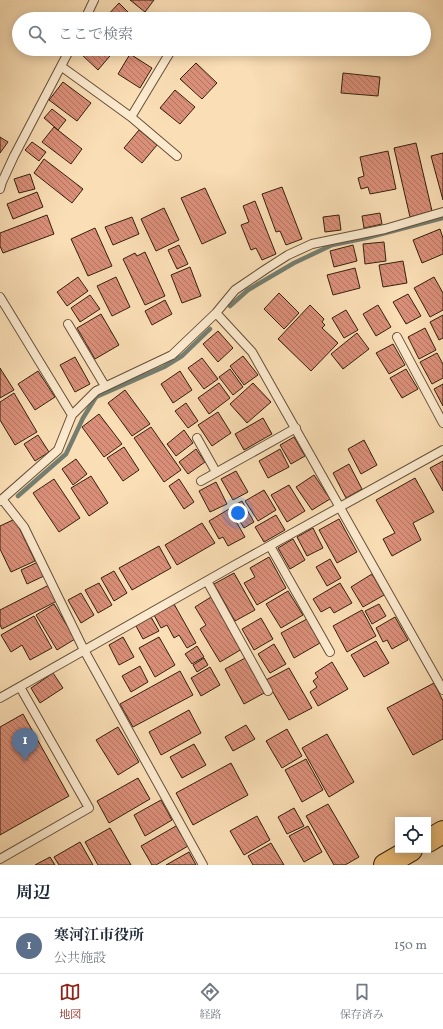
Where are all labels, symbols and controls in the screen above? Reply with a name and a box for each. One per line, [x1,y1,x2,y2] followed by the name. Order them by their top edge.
[12,12,431,56] search box
[26,23,48,45] icon: search
[58,25,133,46] text: ここで検索
[228,503,248,523] your location
[12,728,38,761] pin: 1
[395,817,431,853] map controls
[395,817,431,853] button: locate
[16,882,50,905] text: 周辺
[54,926,144,947] text: 寒河江市役所
[26,937,32,955] text: 1
[394,937,427,955] text: 150 m
[54,950,106,968] text: 公共施設
[59,981,81,1023] tab: 地図
[199,981,221,1023] tab: 経路
[340,981,384,1023] tab: 保存済み

